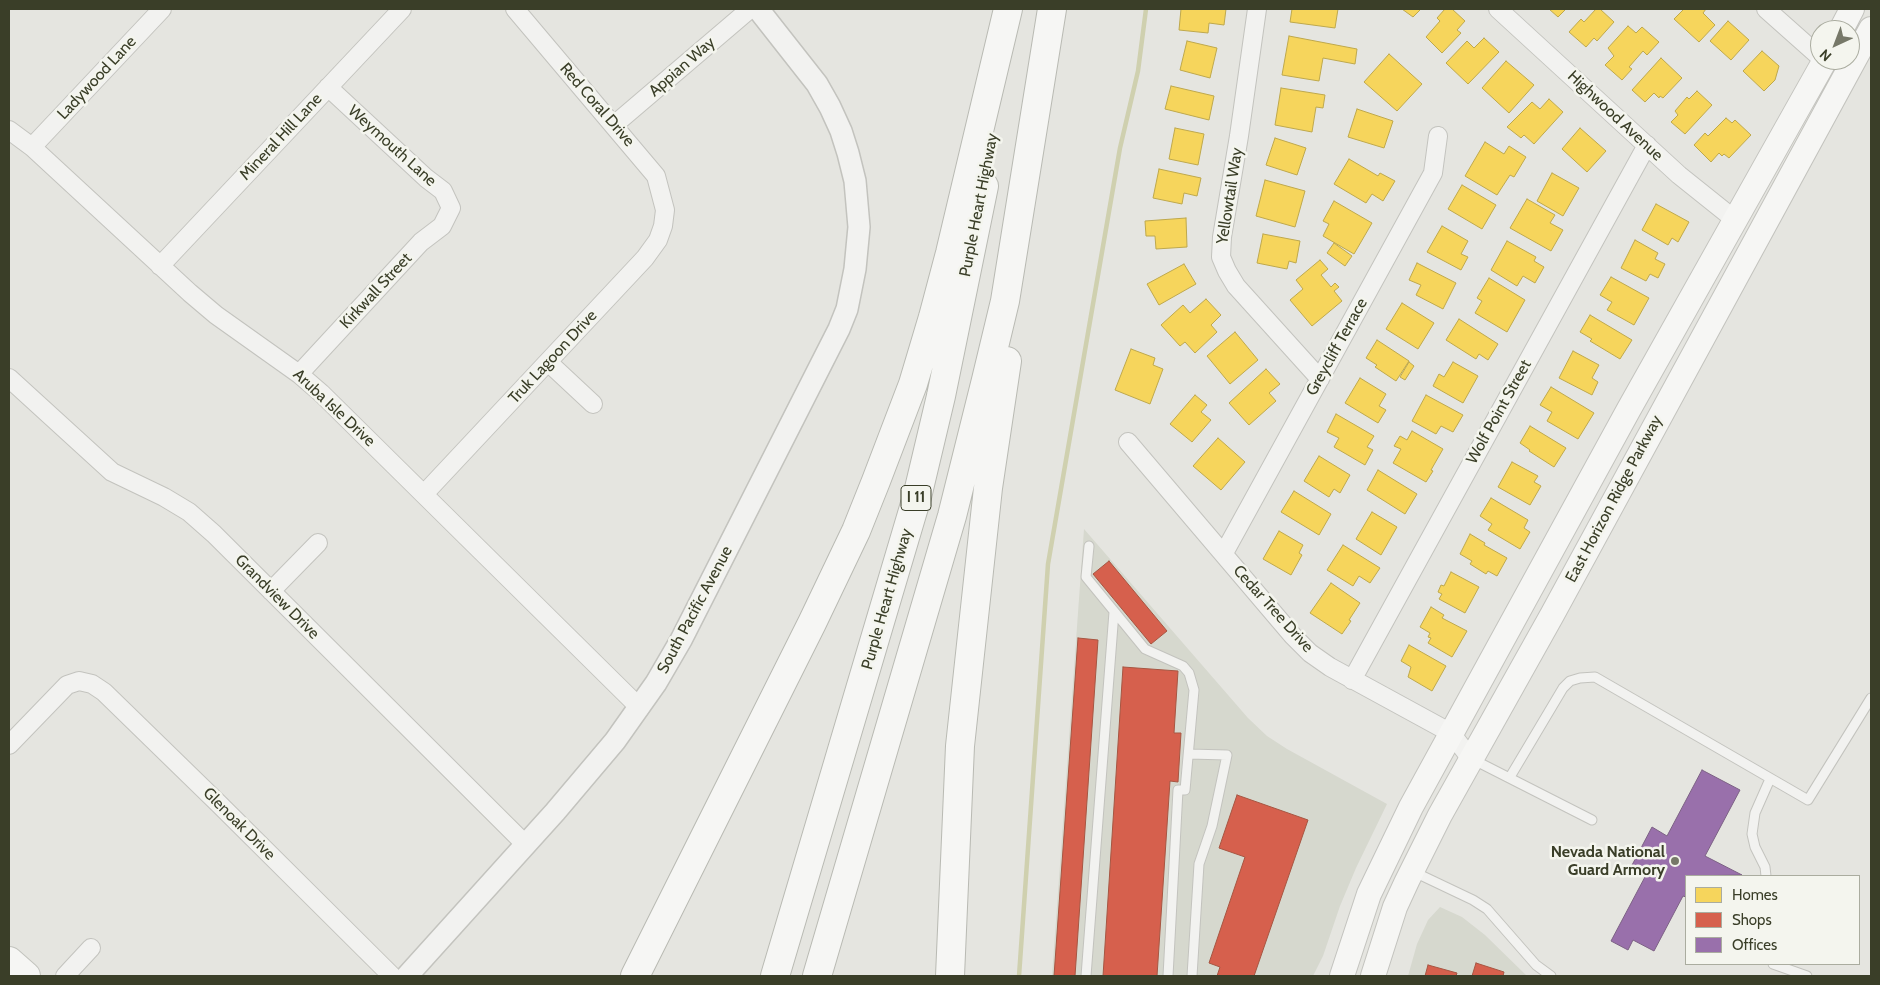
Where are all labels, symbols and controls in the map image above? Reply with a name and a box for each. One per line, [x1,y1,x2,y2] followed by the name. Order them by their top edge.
[1810,20,1860,70] north arrow
[53,32,141,124] street label: Ladywood Lane
[645,33,719,101] street label: Appian Way
[1816,45,1835,65] text: N
[556,59,638,151] street label: Red Coral Drive
[1563,67,1667,165] street label: Highwood Avenue
[236,90,326,184] street label: Mineral Hill Lane
[344,101,440,191] street label: Weymouth Lane
[956,132,1002,278] street label: Purple Heart Highway
[1213,146,1247,246] street label: Yellowtail Way
[336,249,416,333] street label: Kirkwall Street
[1302,295,1372,399] street label: Greycliff Terrace
[505,306,601,408] street label: Truk Lagoon Drive
[1462,357,1536,467] street label: Wolf Point Street
[289,365,379,451] street label: Aruba Isle Drive
[1562,412,1666,586] street label: East Horizon Ridge Parkway
[901,486,931,510] road number: I 11
[858,526,916,672] street label: Purple Heart Highway
[653,543,737,677] street label: South Pacific Avenue
[231,551,323,643] street label: Grandview Drive
[1229,561,1317,657] street label: Cedar Tree Drive
[199,784,279,864] street label: Glenoak Drive
[1551,842,1665,880] place label: Nevada National Guard Armory
[1669,855,1681,867] marker: Nevada National Guard Armory
[1685,875,1860,965] legend
[1732,886,1778,904] text: Homes
[1732,911,1772,929] text: Shops
[1732,936,1777,954] text: Offices

